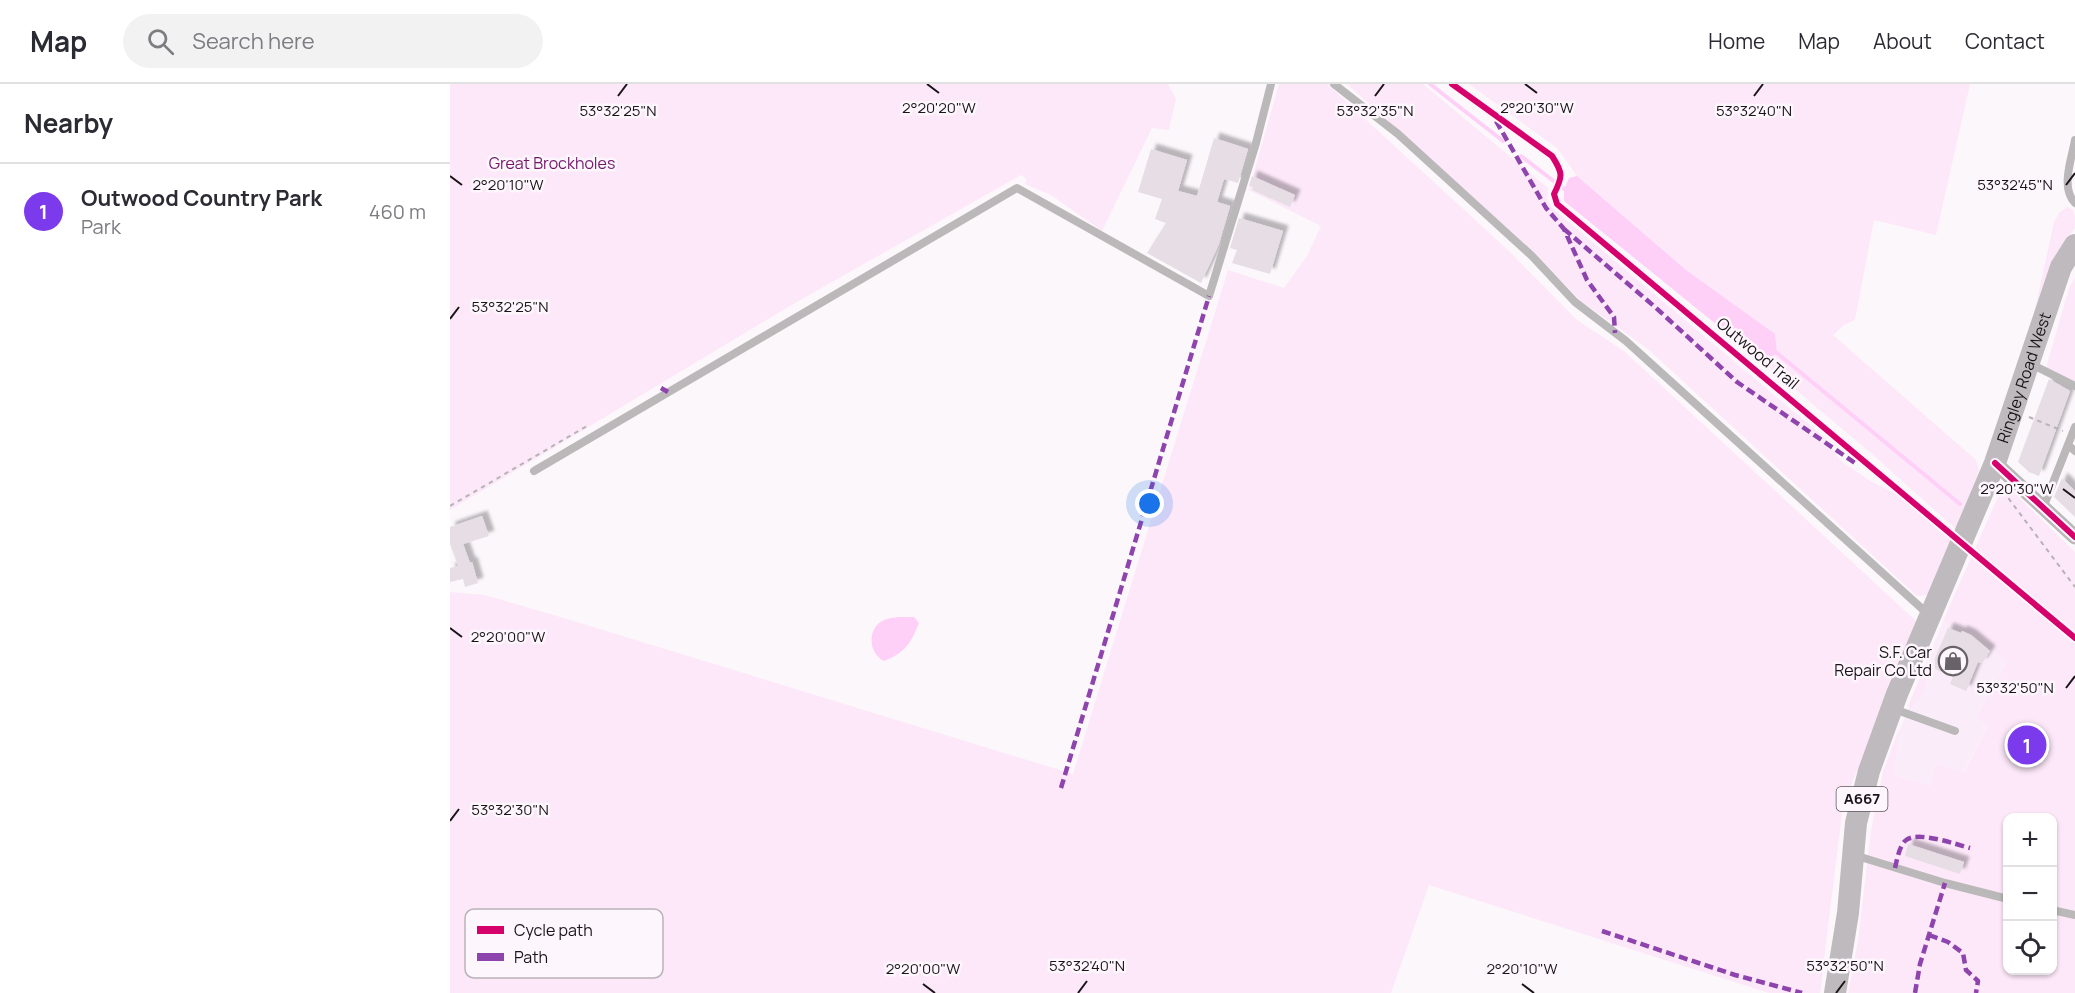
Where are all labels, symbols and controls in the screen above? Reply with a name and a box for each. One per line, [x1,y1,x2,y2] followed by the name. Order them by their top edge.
[123,14,543,68] search box
[30,22,87,60] text: Map
[144,25,177,58] icon: search
[192,26,315,56] text: Search here
[1708,27,1765,55] text: Home
[1798,27,1840,55] text: Map
[1873,27,1932,55] text: About
[1965,27,2045,55] text: Contact
[902,97,976,118] text: 2°20'20"W
[1500,97,1574,118] text: 2°20'30"W
[579,100,657,121] text: 53°32'25"N
[1337,100,1413,121] text: 53°32'35"N
[1716,100,1792,121] text: 53°32'40"N
[24,105,113,141] text: Nearby
[489,152,615,174] park label: Great Brockholes
[472,174,544,195] text: 2°20'10"W
[1977,174,2053,195] text: 53°32'45"N
[81,183,322,213] text: Outwood Country Park
[39,198,48,225] text: 1
[369,198,426,225] text: 460 m
[81,213,121,240] text: Park
[471,296,549,317] text: 53°32'25"N
[1992,309,2056,446] street label: Ringley Road West
[1712,312,1804,394] street label: Outwood Trail
[1980,478,2054,499] text: 2°20'30"W
[1135,489,1164,518] your location
[471,626,545,647] text: 2°20'00"W
[1834,641,1932,681] place label: S.F. Car Repair Co Ltd
[1937,645,1969,677] shop icon: S.F. Car Repair Co Ltd
[1976,677,2054,698] text: 53°32'50"N
[2008,722,2046,768] pin: 1
[1836,787,1888,811] road number: A667
[471,799,549,820] text: 53°32'30"N
[2003,813,2057,975] map controls
[2003,813,2057,867] button: +
[2003,867,2057,921] button: −
[465,909,663,978] legend
[514,919,593,941] text: Cycle path
[2003,921,2057,975] button: locate
[514,946,548,968] text: Path
[1049,955,1125,976] text: 53°32'40"N
[1806,955,1884,976] text: 53°32'50"N
[886,958,960,979] text: 2°20'00"W
[1486,958,1558,979] text: 2°20'10"W

